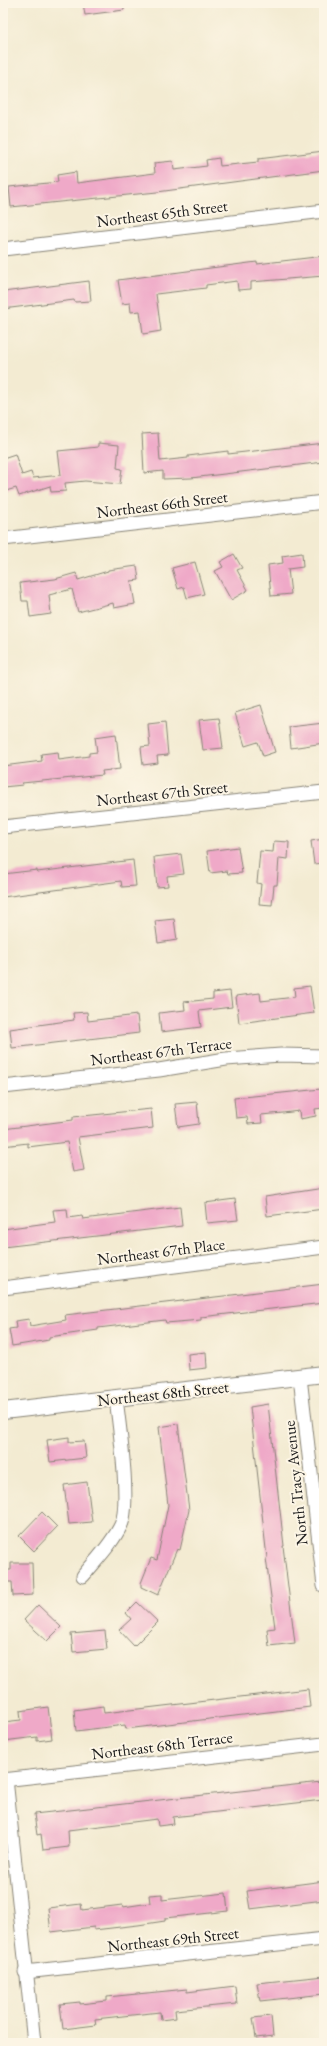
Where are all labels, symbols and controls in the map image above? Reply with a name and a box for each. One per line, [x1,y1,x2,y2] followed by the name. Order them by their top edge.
[95,195,229,232] street label: Northeast 65th Street
[95,486,229,523] street label: Northeast 66th Street
[95,776,229,811] street label: Northeast 67th Street
[89,1032,233,1071] street label: Northeast 67th Terrace
[96,1233,226,1270] street label: Northeast 67th Place
[96,1376,230,1411] street label: Northeast 68th Street
[278,1419,313,1546] street label: North Tracy Avenue
[90,1726,234,1765] street label: Northeast 68th Terrace
[106,1922,240,1957] street label: Northeast 69th Street

